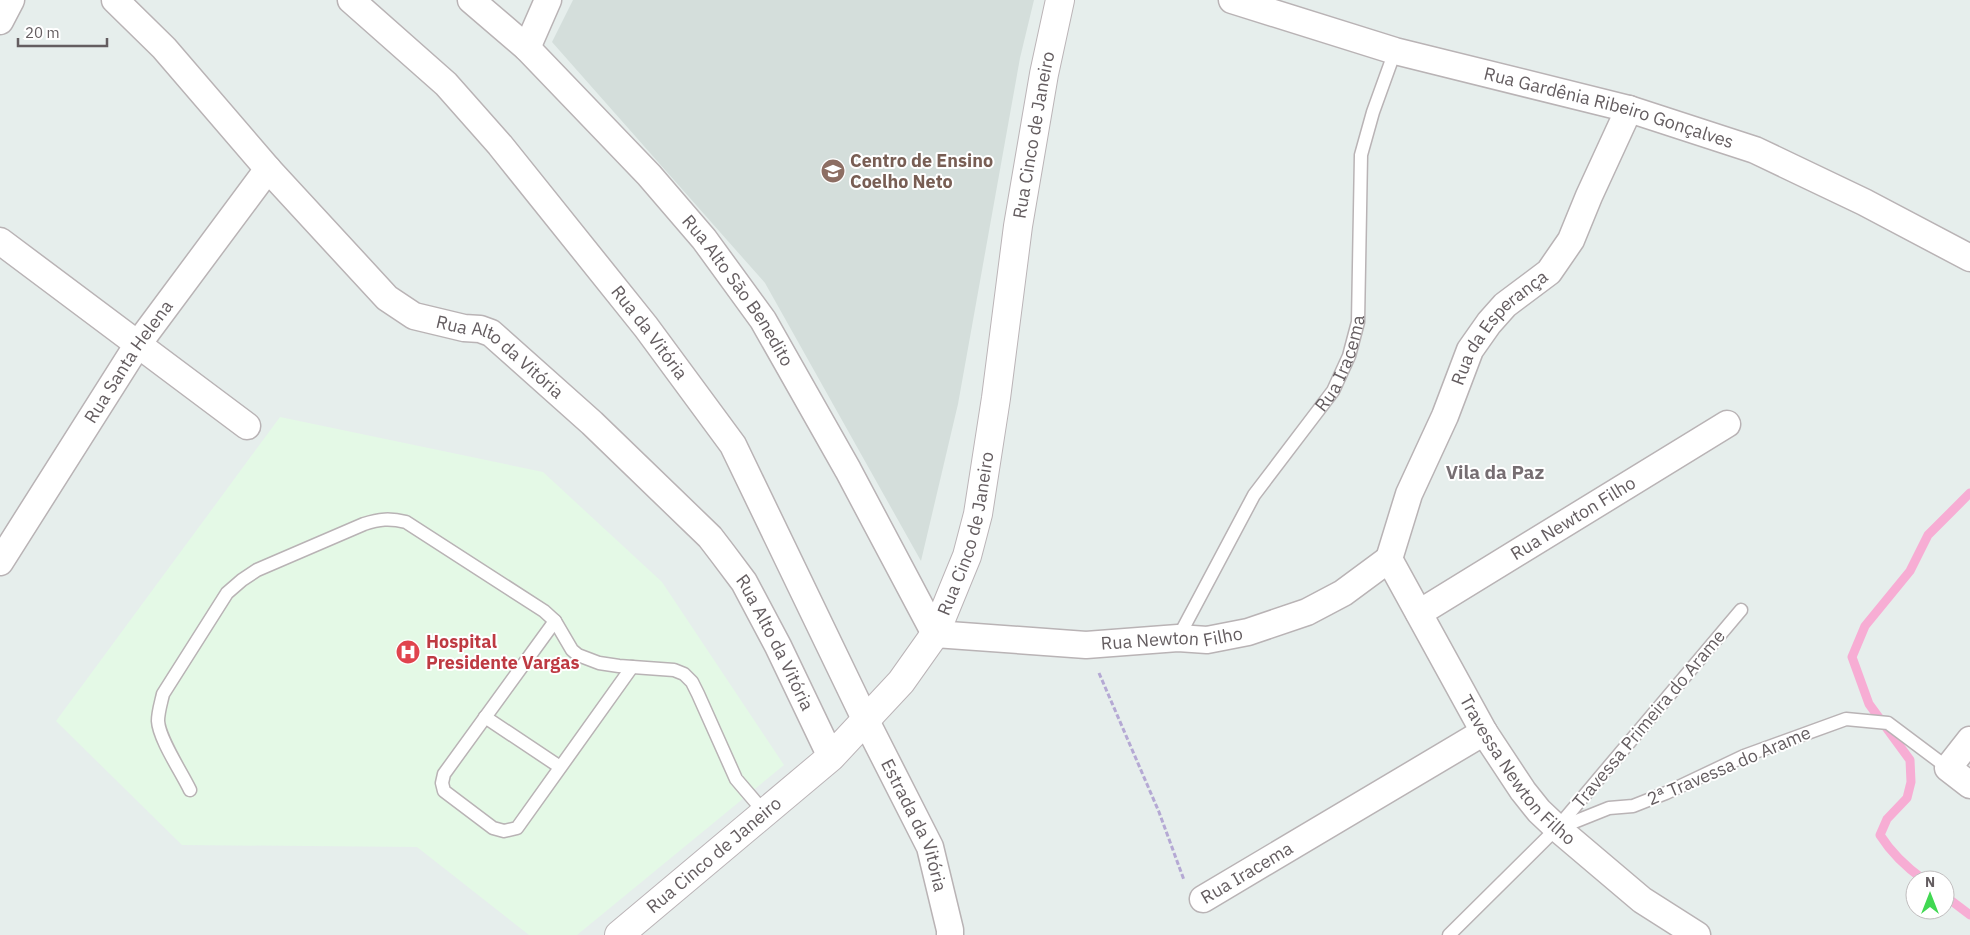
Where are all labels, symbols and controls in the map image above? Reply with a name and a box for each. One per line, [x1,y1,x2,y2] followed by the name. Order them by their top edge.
[18,15,106,47] scale bar
[25,23,60,42] text: 20 m
[1007,49,1060,220] street label: Rua Cinco de Janeiro
[1482,61,1737,153] street label: Rua Gardênia Ribeiro Gonçalves
[850,149,993,193] place label: Centro de Ensino Coelho Neto
[820,158,846,184] school or university icon: Centro de Ensino Coelho Neto
[677,210,799,370] street label: Rua Alto São Benedito
[1446,265,1553,388] street label: Rua da Esperança
[606,281,693,384] street label: Rua da Vitória
[79,295,178,427] street label: Rua Santa Helena
[434,310,569,404] street label: Rua Alto da Vitória
[1309,315,1369,416] street label: Rua Iracema
[932,450,998,619] street label: Rua Cinco de Janeiro
[1446,460,1544,484] district label: Vila da Paz
[1506,471,1640,565] street label: Rua Newton Filho
[731,569,819,714] street label: Rua Alto da Vitória
[1100,621,1245,655] street label: Rua Newton Filho
[1567,625,1730,813] street label: Travessa Primeira do Arame
[426,630,580,674] place label: Hospital Presidente Vargas
[395,639,421,665] hospital icon: Hospital Presidente Vargas
[1455,691,1581,850] street label: Travessa Newton Filho
[1643,721,1814,810] street label: 2ª Travessa do Arame
[876,755,952,894] street label: Estrada da Vitória
[641,792,786,918] street label: Rua Cinco de Janeiro
[1196,836,1297,909] street label: Rua Iracema
[1905,870,1955,920] north arrow
[1925,873,1935,891] text: N

